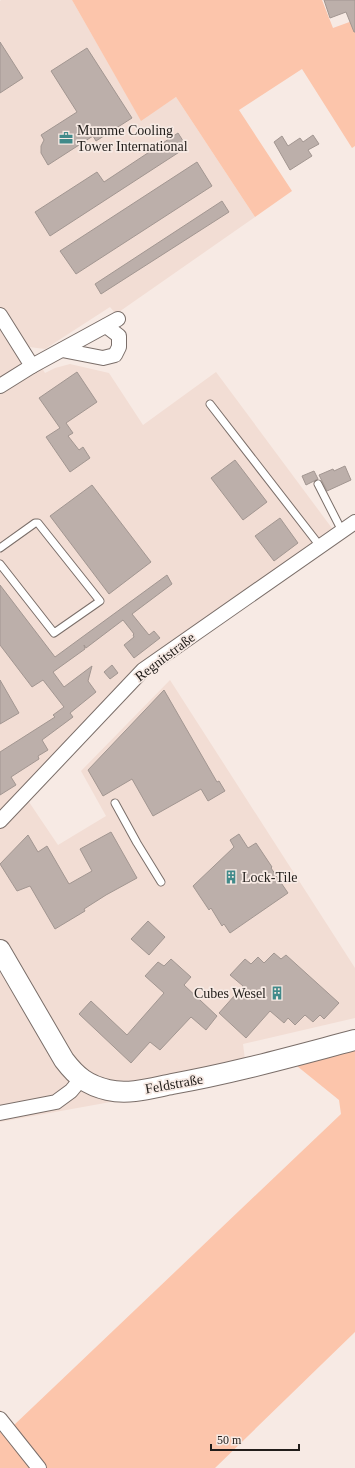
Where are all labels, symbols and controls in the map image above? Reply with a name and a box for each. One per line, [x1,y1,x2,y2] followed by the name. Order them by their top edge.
[77,123,188,154] place label: Mumme Cooling Tower International
[58,130,74,146] office icon: Mumme Cooling Tower International
[132,630,198,684] street label: Regnitstraße
[223,869,239,885] building icon: Lock-Tile
[242,870,297,885] place label: Lock-Tile
[269,985,285,1001] building icon: Cubes Wesel
[194,986,266,1001] place label: Cubes Wesel
[144,1072,204,1096] street label: Feldstraße
[211,1426,299,1452] scale bar
[217,1433,242,1447] text: 50 m

